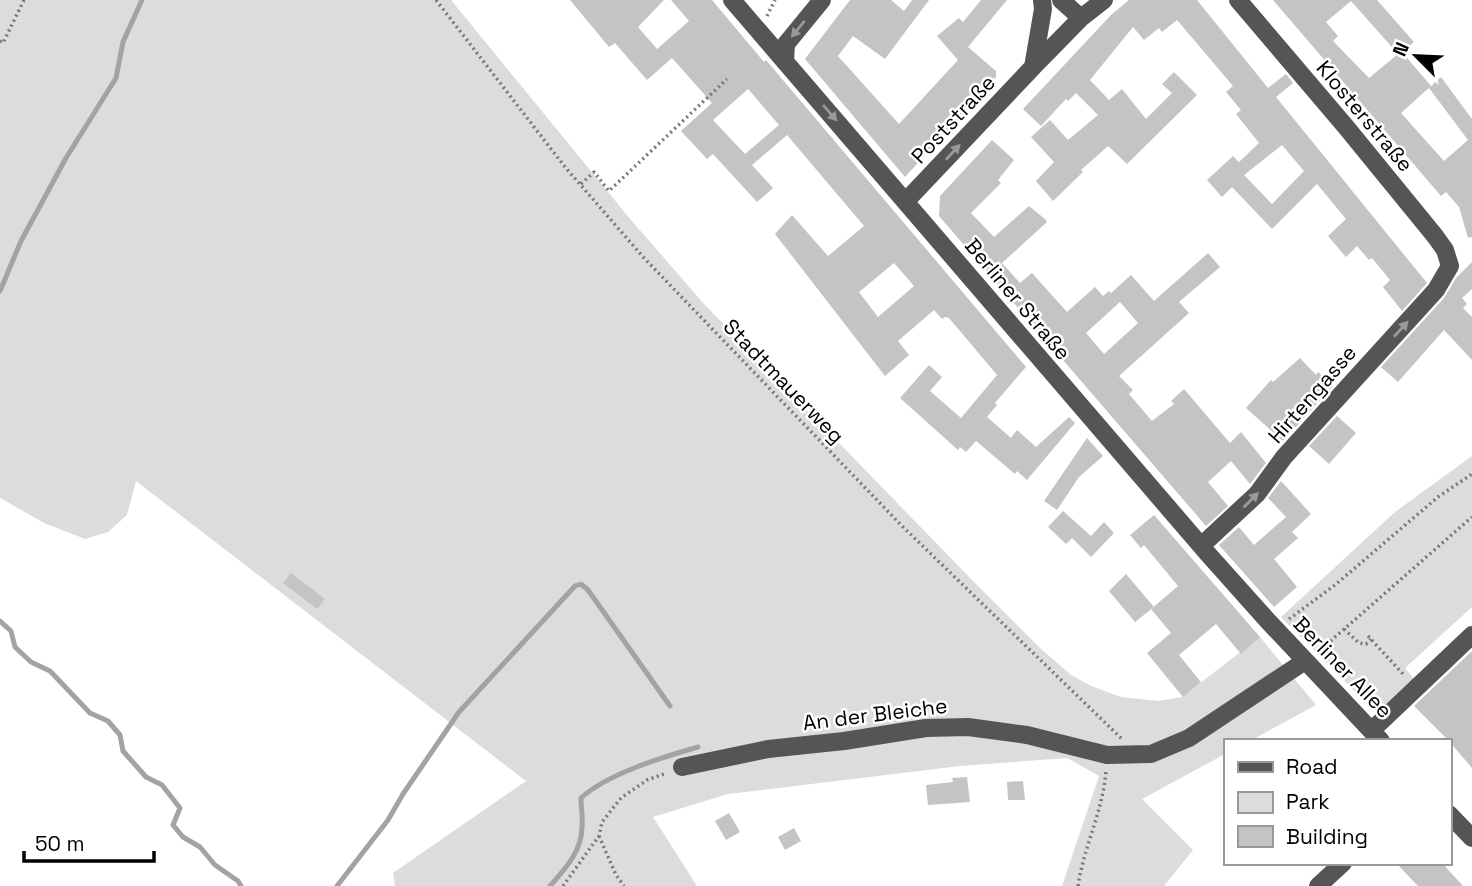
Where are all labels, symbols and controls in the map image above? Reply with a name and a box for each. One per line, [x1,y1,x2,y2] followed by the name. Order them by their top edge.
[791,20,806,38] one-way arrow
[1381,21,1451,91] north arrow
[1387,38,1415,60] text: N
[1311,55,1419,177] street label: Klosterstraße
[905,69,1001,169] street label: Poststraße
[822,105,837,122] one-way arrow
[945,144,961,161] one-way arrow
[959,233,1077,365] street label: Berliner Straße
[718,313,850,449] street label: Stadtmauerweg
[1392,321,1408,338] one-way arrow
[1262,339,1362,449] street label: Hirtengasse
[1242,492,1259,508] one-way arrow
[1288,610,1398,724] street label: Berliner Allee
[801,692,949,736] street label: An der Bleiche
[1224,739,1451,865] legend
[1286,753,1338,780] text: Road
[1286,788,1330,815] text: Park
[24,820,154,864] scale bar
[1286,823,1368,850] text: Building
[35,830,85,857] text: 50 m

